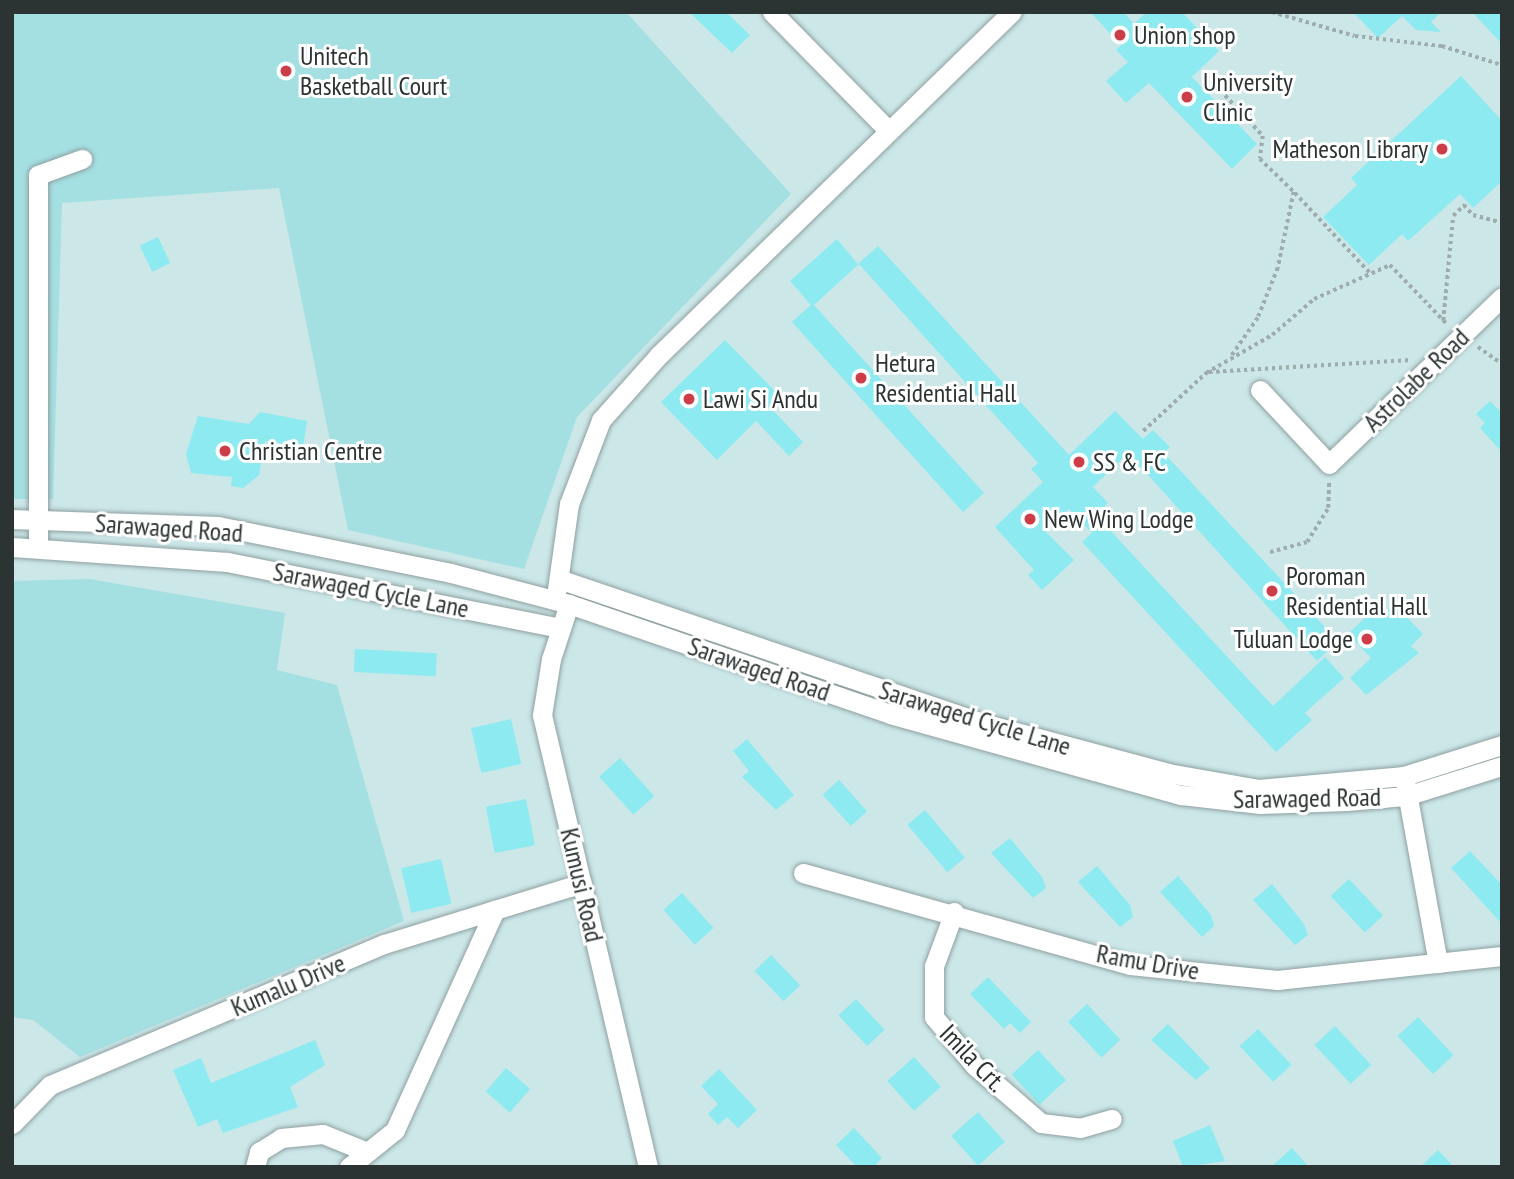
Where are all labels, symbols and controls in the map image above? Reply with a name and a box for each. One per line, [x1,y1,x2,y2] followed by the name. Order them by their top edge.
[1134,19,1236,51] place label: Union shop
[1112,27,1128,43] marker: Union shop
[300,40,447,102] place label: Unitech Basketball Court
[278,63,294,79] marker: Unitech Basketball Court
[1203,66,1293,128] place label: University Clinic
[1177,87,1197,107] marker: University Clinic
[1273,133,1428,165] place label: Matheson Library
[1434,141,1450,157] marker: Matheson Library
[1357,322,1475,438] street label: Astrolabe Road
[875,347,1016,408] place label: Hetura Residential Hall
[853,370,869,386] marker: Hetura Residential Hall
[703,383,819,415] place label: Lawi Si Andu
[681,391,697,407] marker: Lawi Si Andu
[239,435,382,467] place label: Christian Centre
[217,443,233,459] marker: Christian Centre
[1093,446,1166,478] place label: SS & FC
[1071,454,1087,470] marker: SS & FC
[1044,503,1195,535] place label: New Wing Lodge
[94,507,244,549] street label: Sarawaged Road
[1022,511,1038,527] marker: New Wing Lodge
[270,556,472,624] street label: Sarawaged Cycle Lane
[1286,560,1427,622] place label: Poroman Residential Hall
[1264,583,1280,599] marker: Poroman Residential Hall
[1234,623,1353,655] place label: Tuluan Lodge
[684,630,834,708] street label: Sarawaged Road
[1359,631,1375,647] marker: Tuluan Lodge
[875,674,1075,762] street label: Sarawaged Cycle Lane
[1233,781,1381,815] street label: Sarawaged Road
[554,825,610,945] street label: Kumusi Road
[1094,938,1202,986] street label: Ramu Drive
[226,947,350,1023] street label: Kumalu Drive
[933,1018,1013,1098] street label: Imila Crt.

